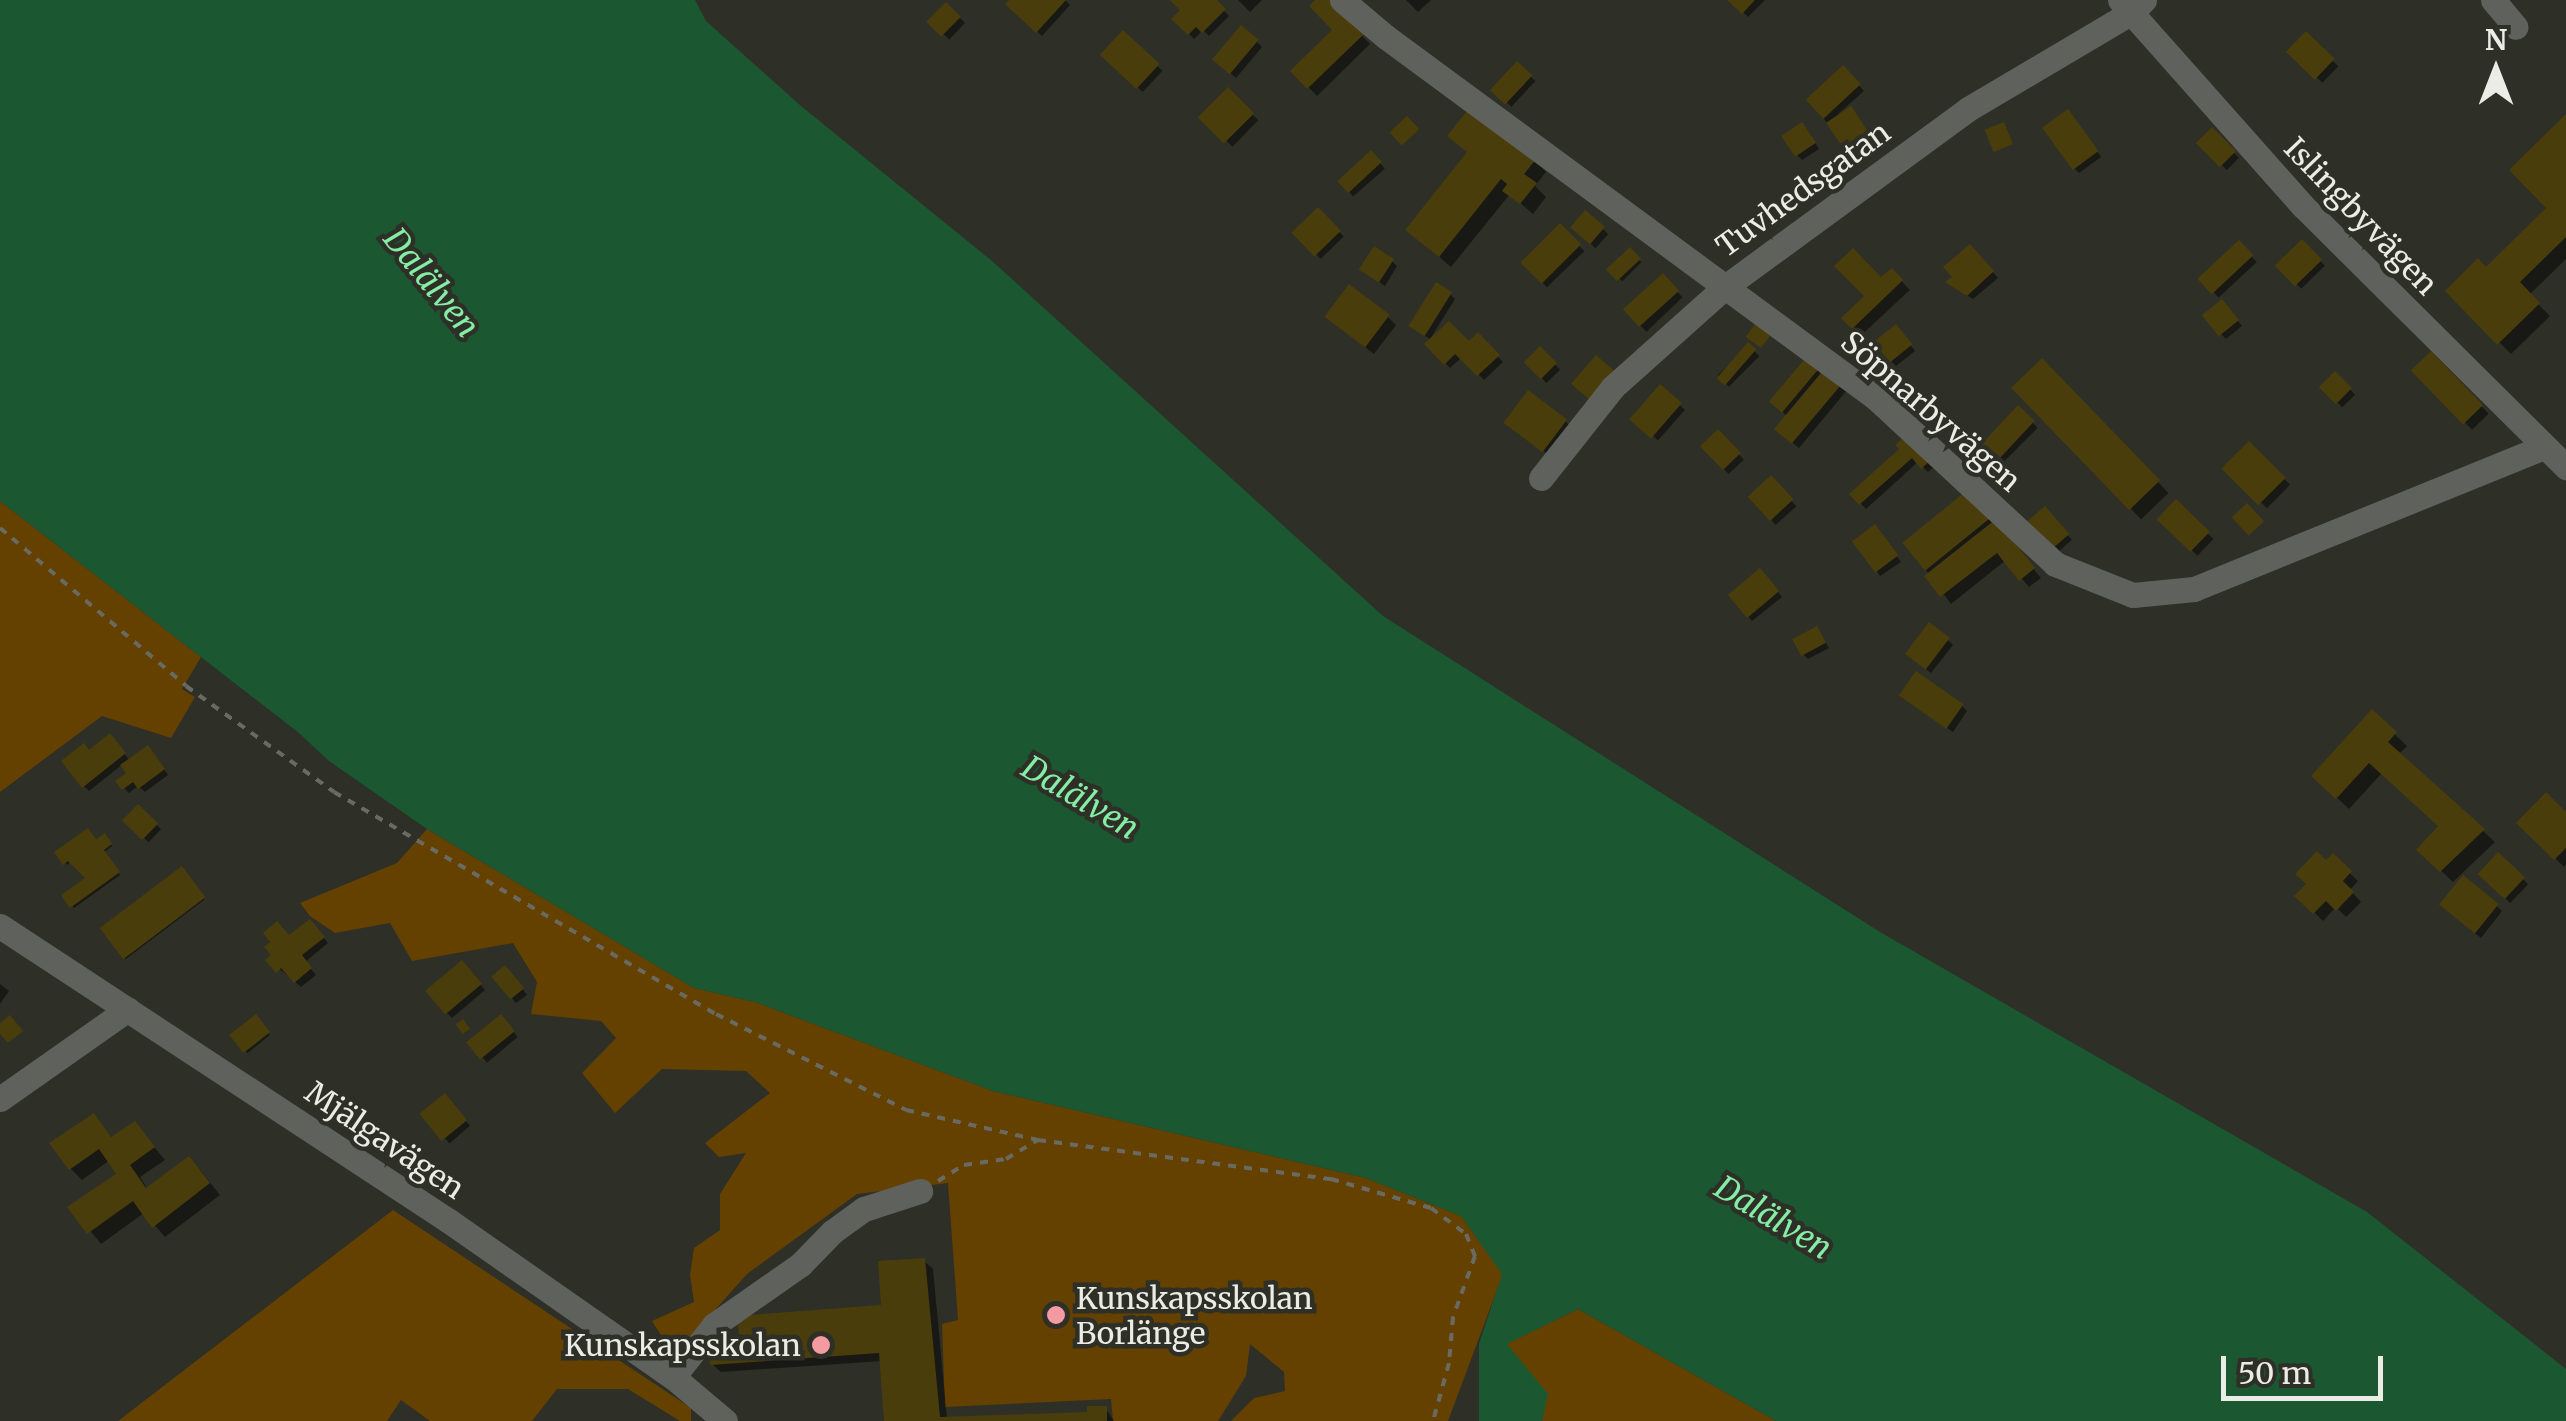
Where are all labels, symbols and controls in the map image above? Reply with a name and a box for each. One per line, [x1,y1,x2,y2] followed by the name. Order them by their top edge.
[2446,20,2546,120] north arrow
[2485,22,2507,58] text: N
[1709,114,1897,264] street label: Tuvhedsgatan
[2277,130,2445,302] street label: Islingbyvägen
[375,221,487,345] water label: Dalälven
[1834,323,2028,499] street label: Söpnarbyvägen
[1015,748,1145,848] water label: Dalälven
[299,1074,471,1206] street label: Mjälgavägen
[1708,1168,1838,1268] water label: Dalälven
[1076,1280,1313,1350] place label: Kunskapsskolan Borlänge
[1045,1304,1067,1326] marker: Kunskapsskolan Borlänge
[564,1327,801,1363] place label: Kunskapsskolan
[810,1334,832,1356] marker: Kunskapsskolan
[2226,1336,2388,1398] scale bar
[2238,1354,2311,1392] text: 50 m

